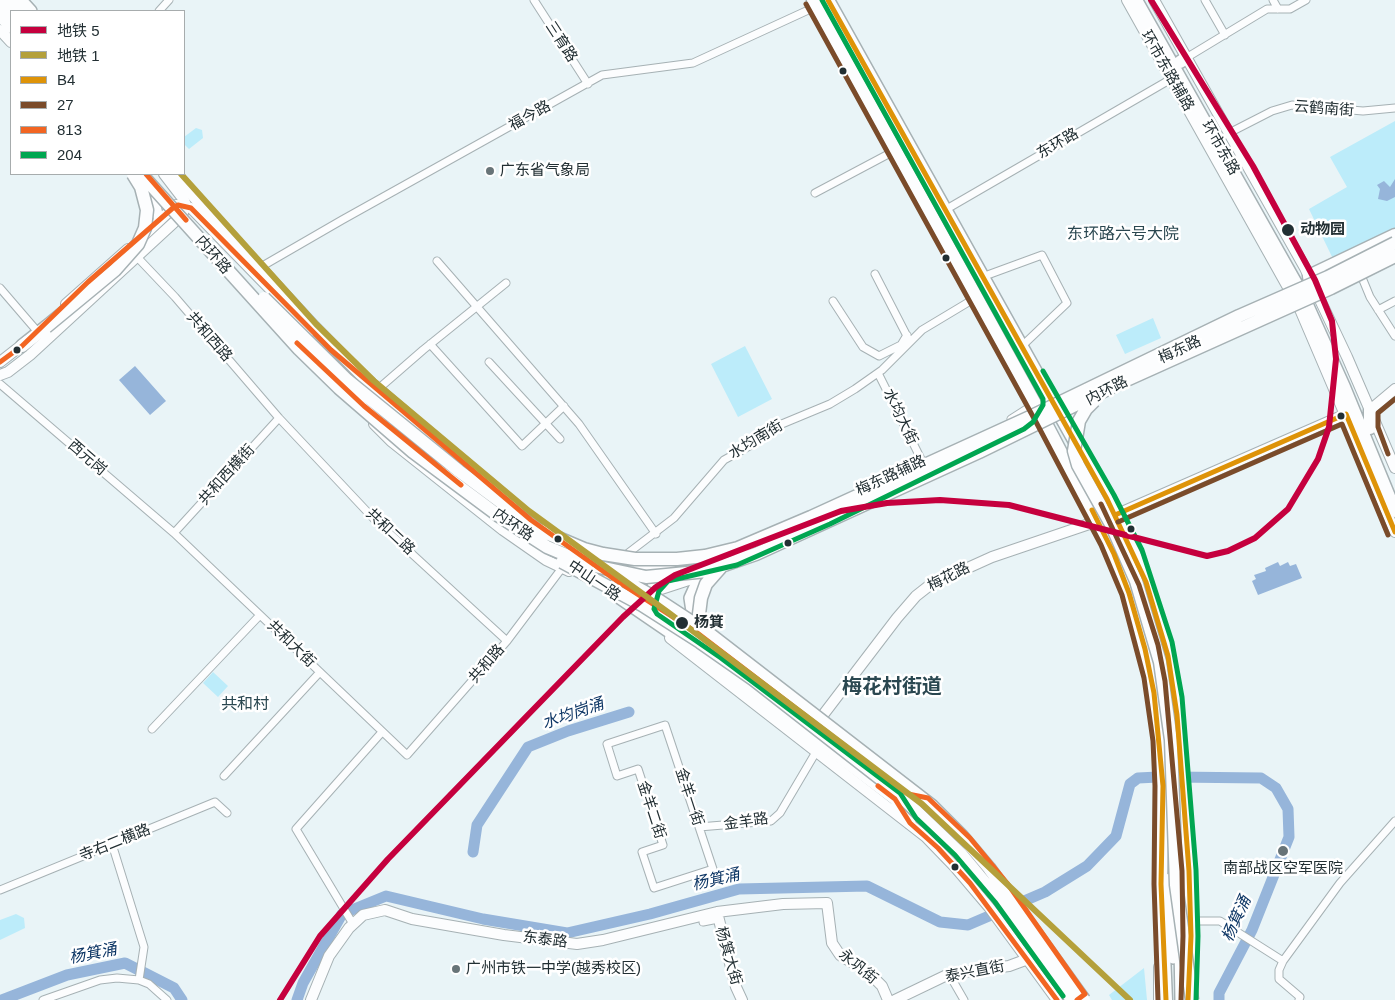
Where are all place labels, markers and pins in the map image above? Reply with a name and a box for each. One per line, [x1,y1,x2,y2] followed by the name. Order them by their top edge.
[838,66,848,76] unlabelled marker
[500,162,590,180] place label: 广东省气象局
[484,165,496,177] marker: 广东省气象局
[1300,221,1345,239] place label: 动物园
[1280,222,1296,238] marker: 动物园
[941,253,951,263] unlabelled marker
[12,345,22,355] unlabelled marker
[1336,411,1346,421] unlabelled marker
[1126,524,1136,534] unlabelled marker
[553,534,563,544] unlabelled marker
[783,538,793,548] unlabelled marker
[694,614,724,632] place label: 杨箕
[674,615,690,631] marker: 杨箕
[1276,844,1290,858] marker: 南部战区空军医院
[1223,860,1343,878] place label: 南部战区空军医院
[950,862,960,872] unlabelled marker
[466,960,641,978] place label: 广州市铁一中学(越秀校区)
[450,963,462,975] marker: 广州市铁一中学(越秀校区)

